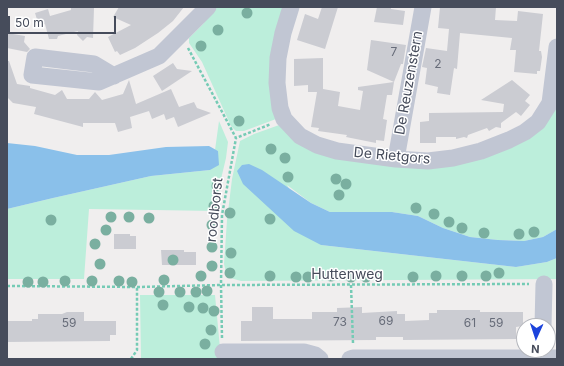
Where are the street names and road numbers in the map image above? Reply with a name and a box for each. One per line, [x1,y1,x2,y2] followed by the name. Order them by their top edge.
[392,30,426,136] street label: De Reuzenstern
[353,144,431,168] street label: De Rietgors
[203,177,227,243] street label: roodborst
[311,267,383,283] street label: Huttenweg

